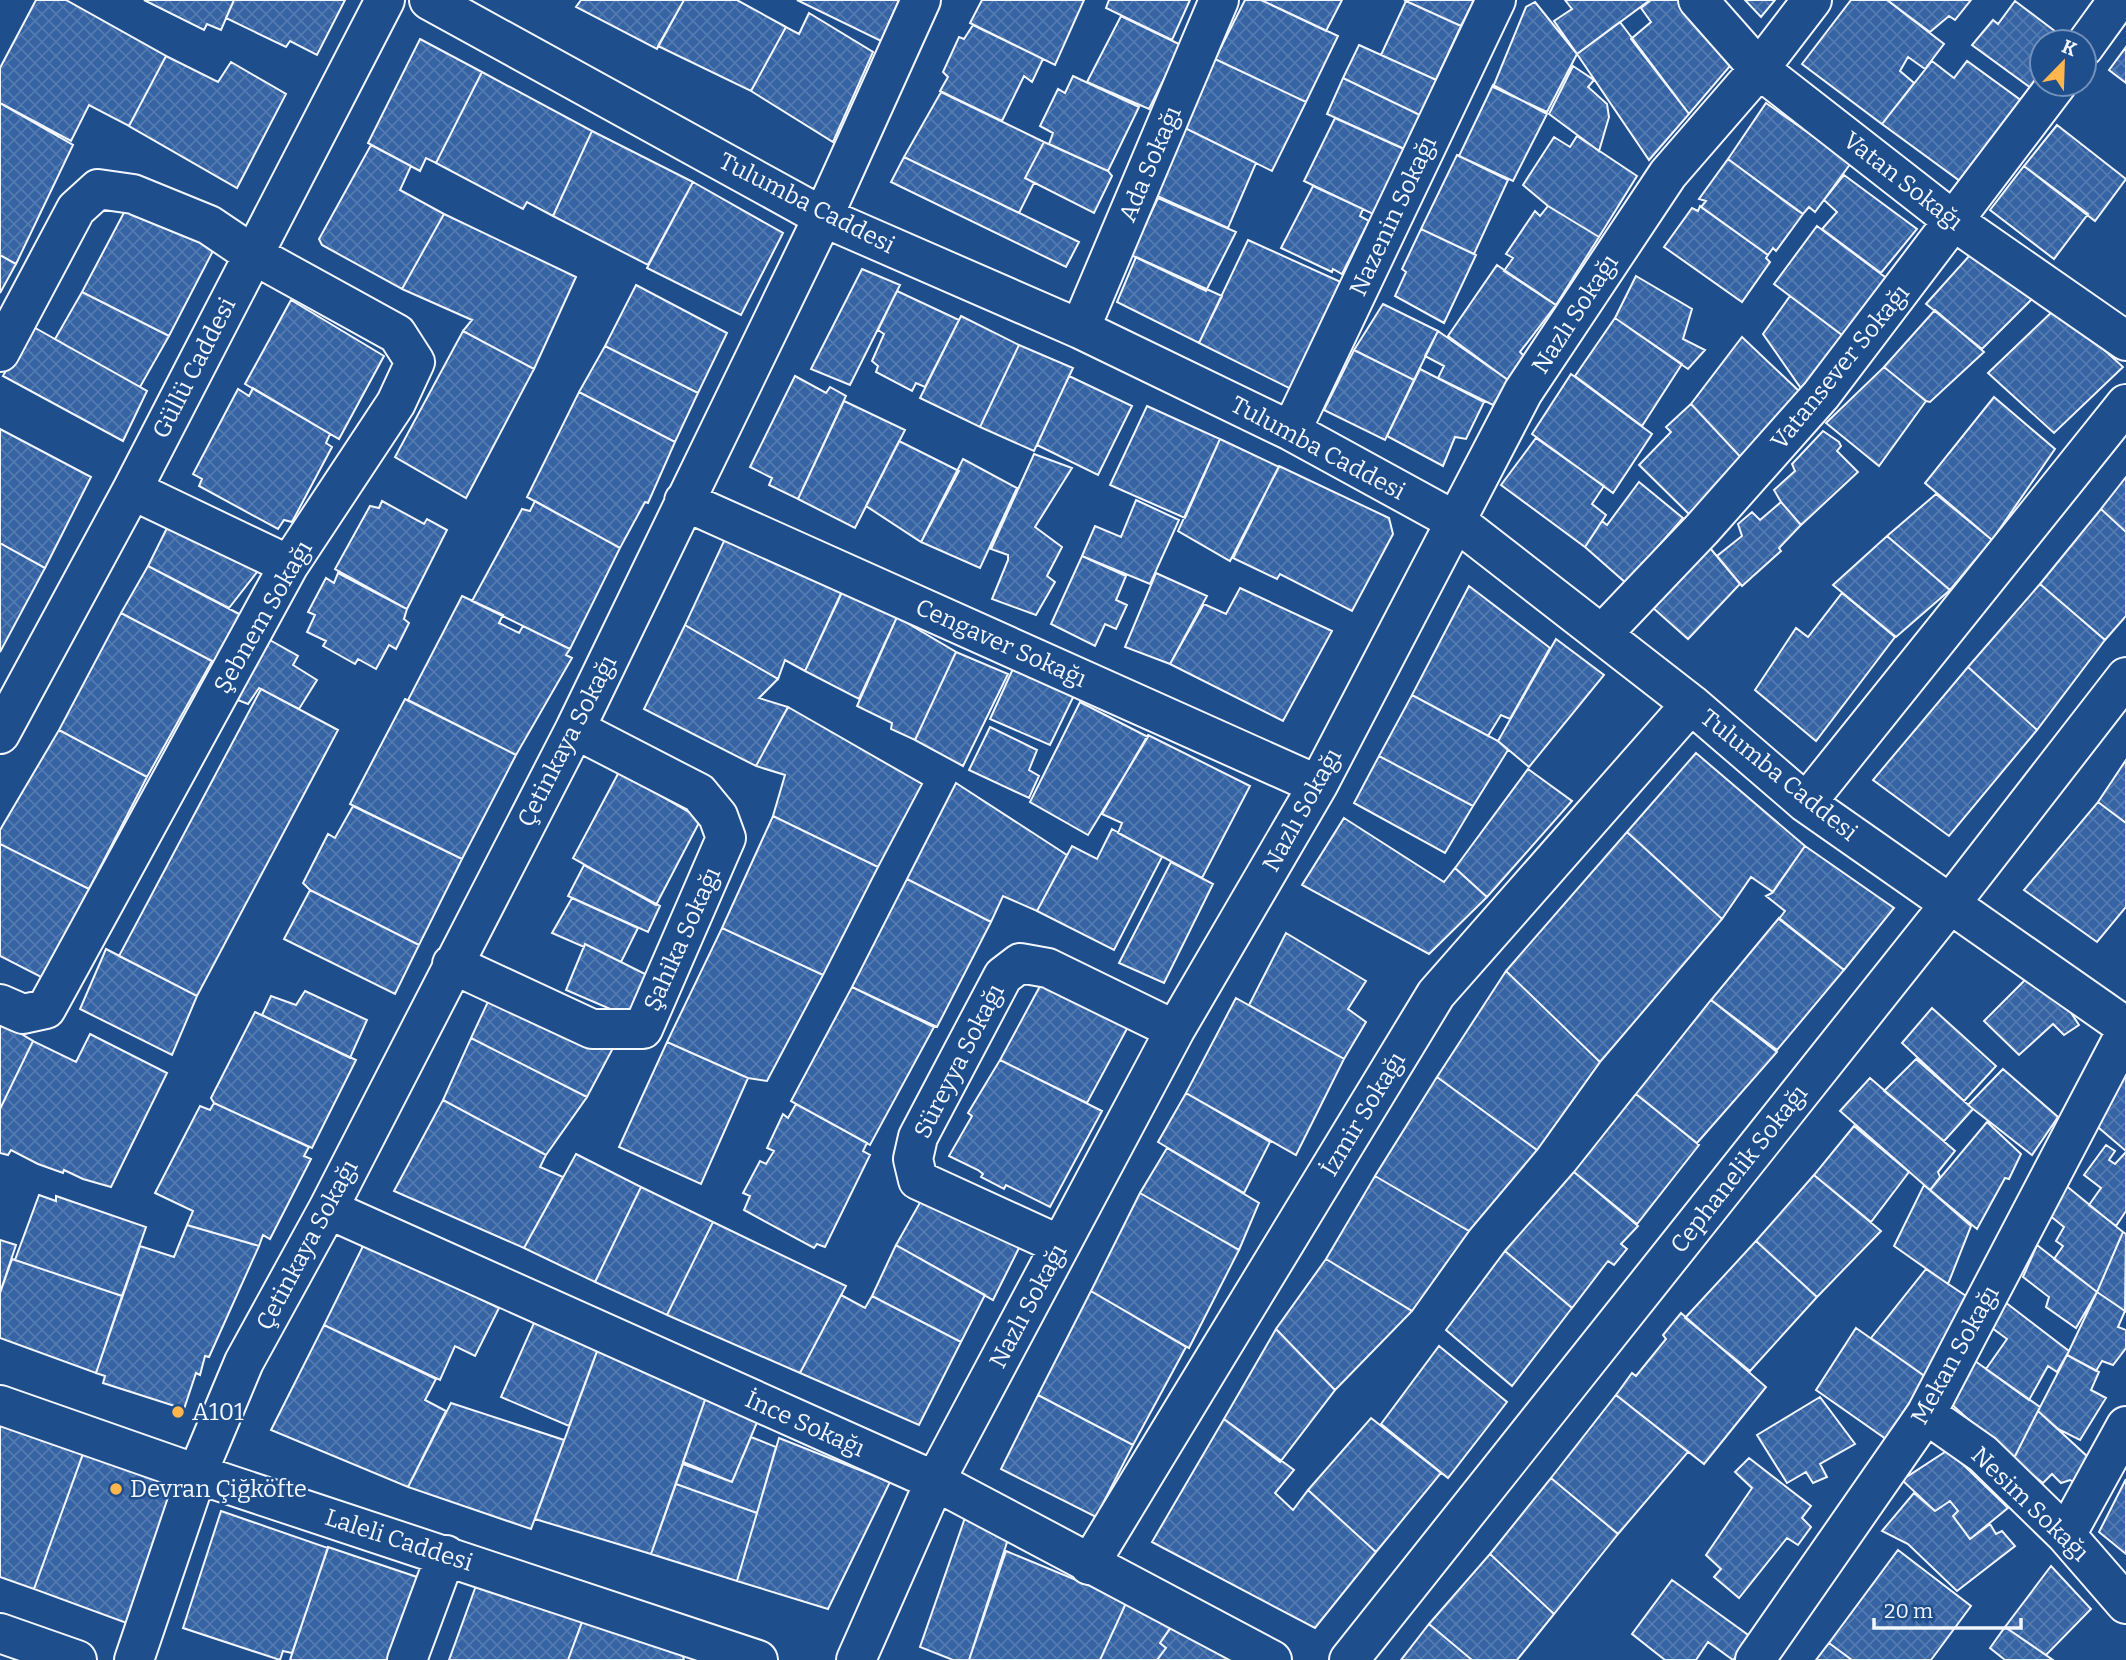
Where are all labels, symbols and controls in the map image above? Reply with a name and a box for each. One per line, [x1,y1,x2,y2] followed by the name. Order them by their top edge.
[2028,28,2098,98] north arrow
[2059,35,2081,61] text: K
[1113,102,1187,226] street label: Ada Sokağı
[1838,126,1968,236] street label: Vatan Sokağı
[1344,132,1442,300] street label: Nazenin Sokağı
[715,147,899,259] street label: Tulumba Caddesi
[1526,249,1624,379] street label: Nazlı Sokağı
[1765,279,1915,455] street label: Vatansever Sokağı
[147,293,241,443] street label: Güllü Caddesi
[1226,390,1410,506] street label: Tulumba Caddesi
[208,536,318,698] street label: Şebnem Sokağı
[911,593,1091,693] street label: Cengaver Sokağı
[512,651,622,831] street label: Çetinkaya Sokağı
[1695,703,1863,847] street label: Tulumba Caddesi
[1257,744,1347,876] street label: Nazlı Sokağı
[638,863,726,1015] street label: Şahika Sokağı
[908,979,1010,1143] street label: Süreyya Sokağı
[1315,1047,1411,1181] street label: İzmir Sokağı
[1665,1079,1813,1259] street label: Cephanelik Sokağı
[250,1155,364,1335] street label: Çetinkaya Sokağı
[984,1239,1072,1373] street label: Nazlı Sokağı
[1905,1281,2005,1429] street label: Mekan Sokağı
[741,1385,869,1463] street label: İnce Sokağı
[192,1398,244,1426] place label: A101
[170,1404,186,1420] marker: A101
[1966,1441,2094,1567] street label: Nesim Sokağı
[130,1475,307,1503] place label: Devran Çiğköfte
[108,1481,124,1497] marker: Devran Çiğköfte
[322,1503,476,1577] street label: Laleli Caddesi
[1874,1586,2021,1630] scale bar
[1884,1598,1933,1624] text: 20 m

